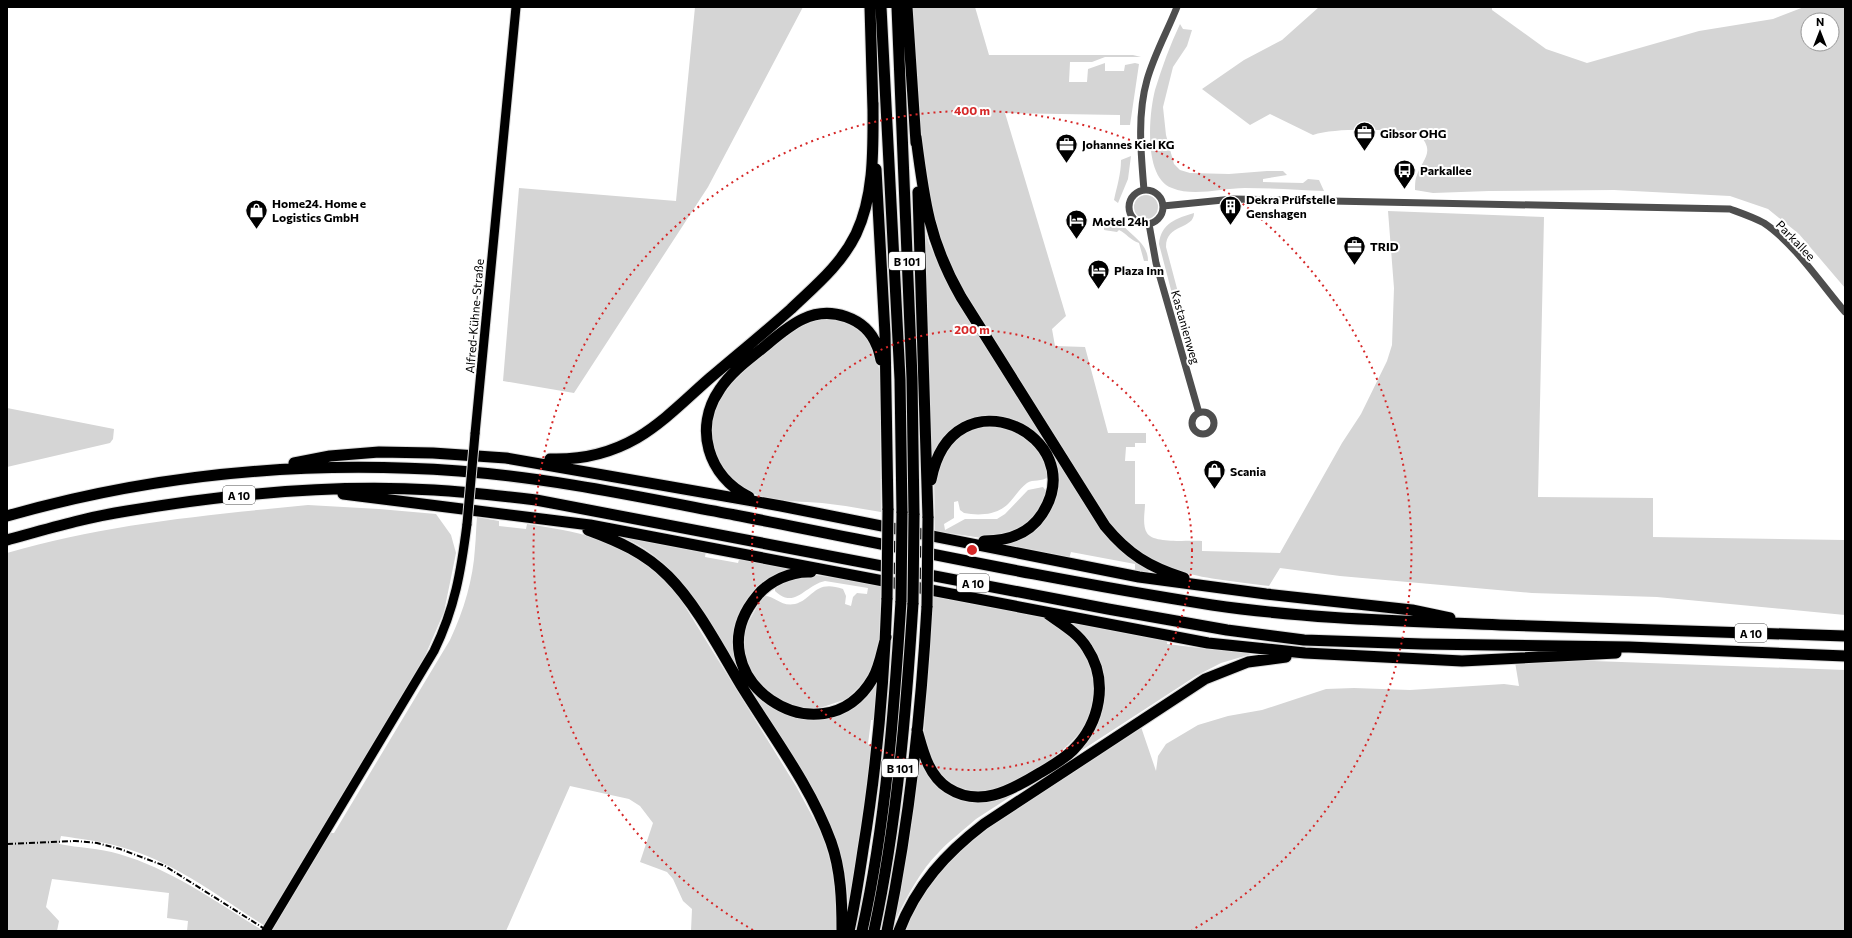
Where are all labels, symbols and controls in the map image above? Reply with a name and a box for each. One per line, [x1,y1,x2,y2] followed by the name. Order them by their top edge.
[1800,12,1840,52] north arrow
[1816,15,1824,28] text: N
[954,103,990,117] text: 400 m
[1352,120,1378,153] office icon: Gibsor OHG
[1380,126,1447,140] place label: Gibsor OHG
[1053,131,1079,164] office icon: Johannes Kiel KG
[1082,137,1175,152] place label: Johannes Kiel KG
[1391,157,1417,190] bus stop icon: Parkallee
[1420,163,1471,177] place label: Parkallee
[1246,192,1336,220] place label: Dekra Prüfstelle Genshagen
[1217,193,1243,226] building icon: Dekra Prüfstelle Genshagen
[272,196,366,224] place label: Home24. Home e Logistics GmbH
[243,197,269,230] shop icon: Home24. Home e Logistics GmbH
[1064,208,1090,241] hotel icon: Motel 24h
[1092,214,1149,228] place label: Motel 24h
[1774,217,1818,263] street label: Parkallee
[1341,233,1367,266] office icon: TRID
[1370,239,1399,253] place label: TRID
[889,252,925,270] road number: B 101
[1085,257,1111,290] hotel icon: Plaza Inn
[462,258,486,374] street label: Alfred-Kühne-Straße
[1114,263,1164,277] place label: Plaza Inn
[1169,288,1203,366] street label: Kastanienweg
[954,322,990,336] text: 200 m
[1201,458,1227,491] shop icon: Scania
[1230,464,1266,478] place label: Scania
[223,486,255,504] road number: A 10
[965,543,979,557] centre of rings
[957,574,989,592] road number: A 10
[1735,624,1767,642] road number: A 10
[882,759,918,777] road number: B 101

